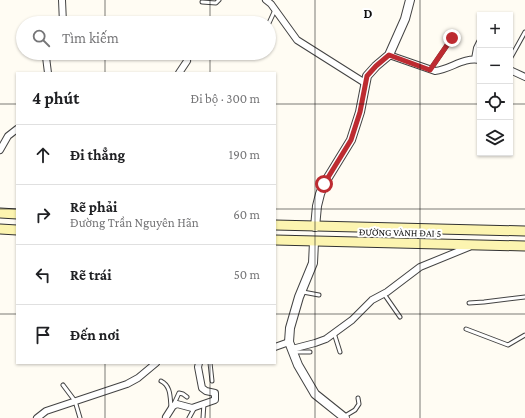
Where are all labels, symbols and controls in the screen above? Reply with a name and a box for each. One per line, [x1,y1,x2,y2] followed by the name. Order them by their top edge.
[364,6,373,21] text: D
[477,12,513,156] map controls
[477,12,513,48] button: +
[16,16,276,60] search box
[30,27,52,49] icon: search
[443,29,461,47] route end
[62,30,119,46] text: Tìm kiếm
[477,48,513,84] button: −
[477,84,513,120] button: locate
[32,89,79,108] text: 4 phút
[191,91,260,106] text: Đi bộ · 300 m
[477,120,513,156] button: layers
[32,144,54,166] icon: ahead
[70,147,125,163] text: Đi thẳng
[229,147,260,162] text: 190 m
[315,175,333,193] route start
[70,199,117,215] text: Rẽ phải
[32,204,54,226] icon: right
[233,207,260,222] text: 60 m
[70,215,199,230] text: Đường Trần Nguyên Hãn
[359,226,442,239] street label: ĐƯỜNG VÀNH ĐAI 5
[32,264,54,286] icon: left
[70,267,112,283] text: Rẽ trái
[234,267,260,282] text: 50 m
[32,324,54,346] icon: arrive
[70,327,120,343] text: Đến nơi

